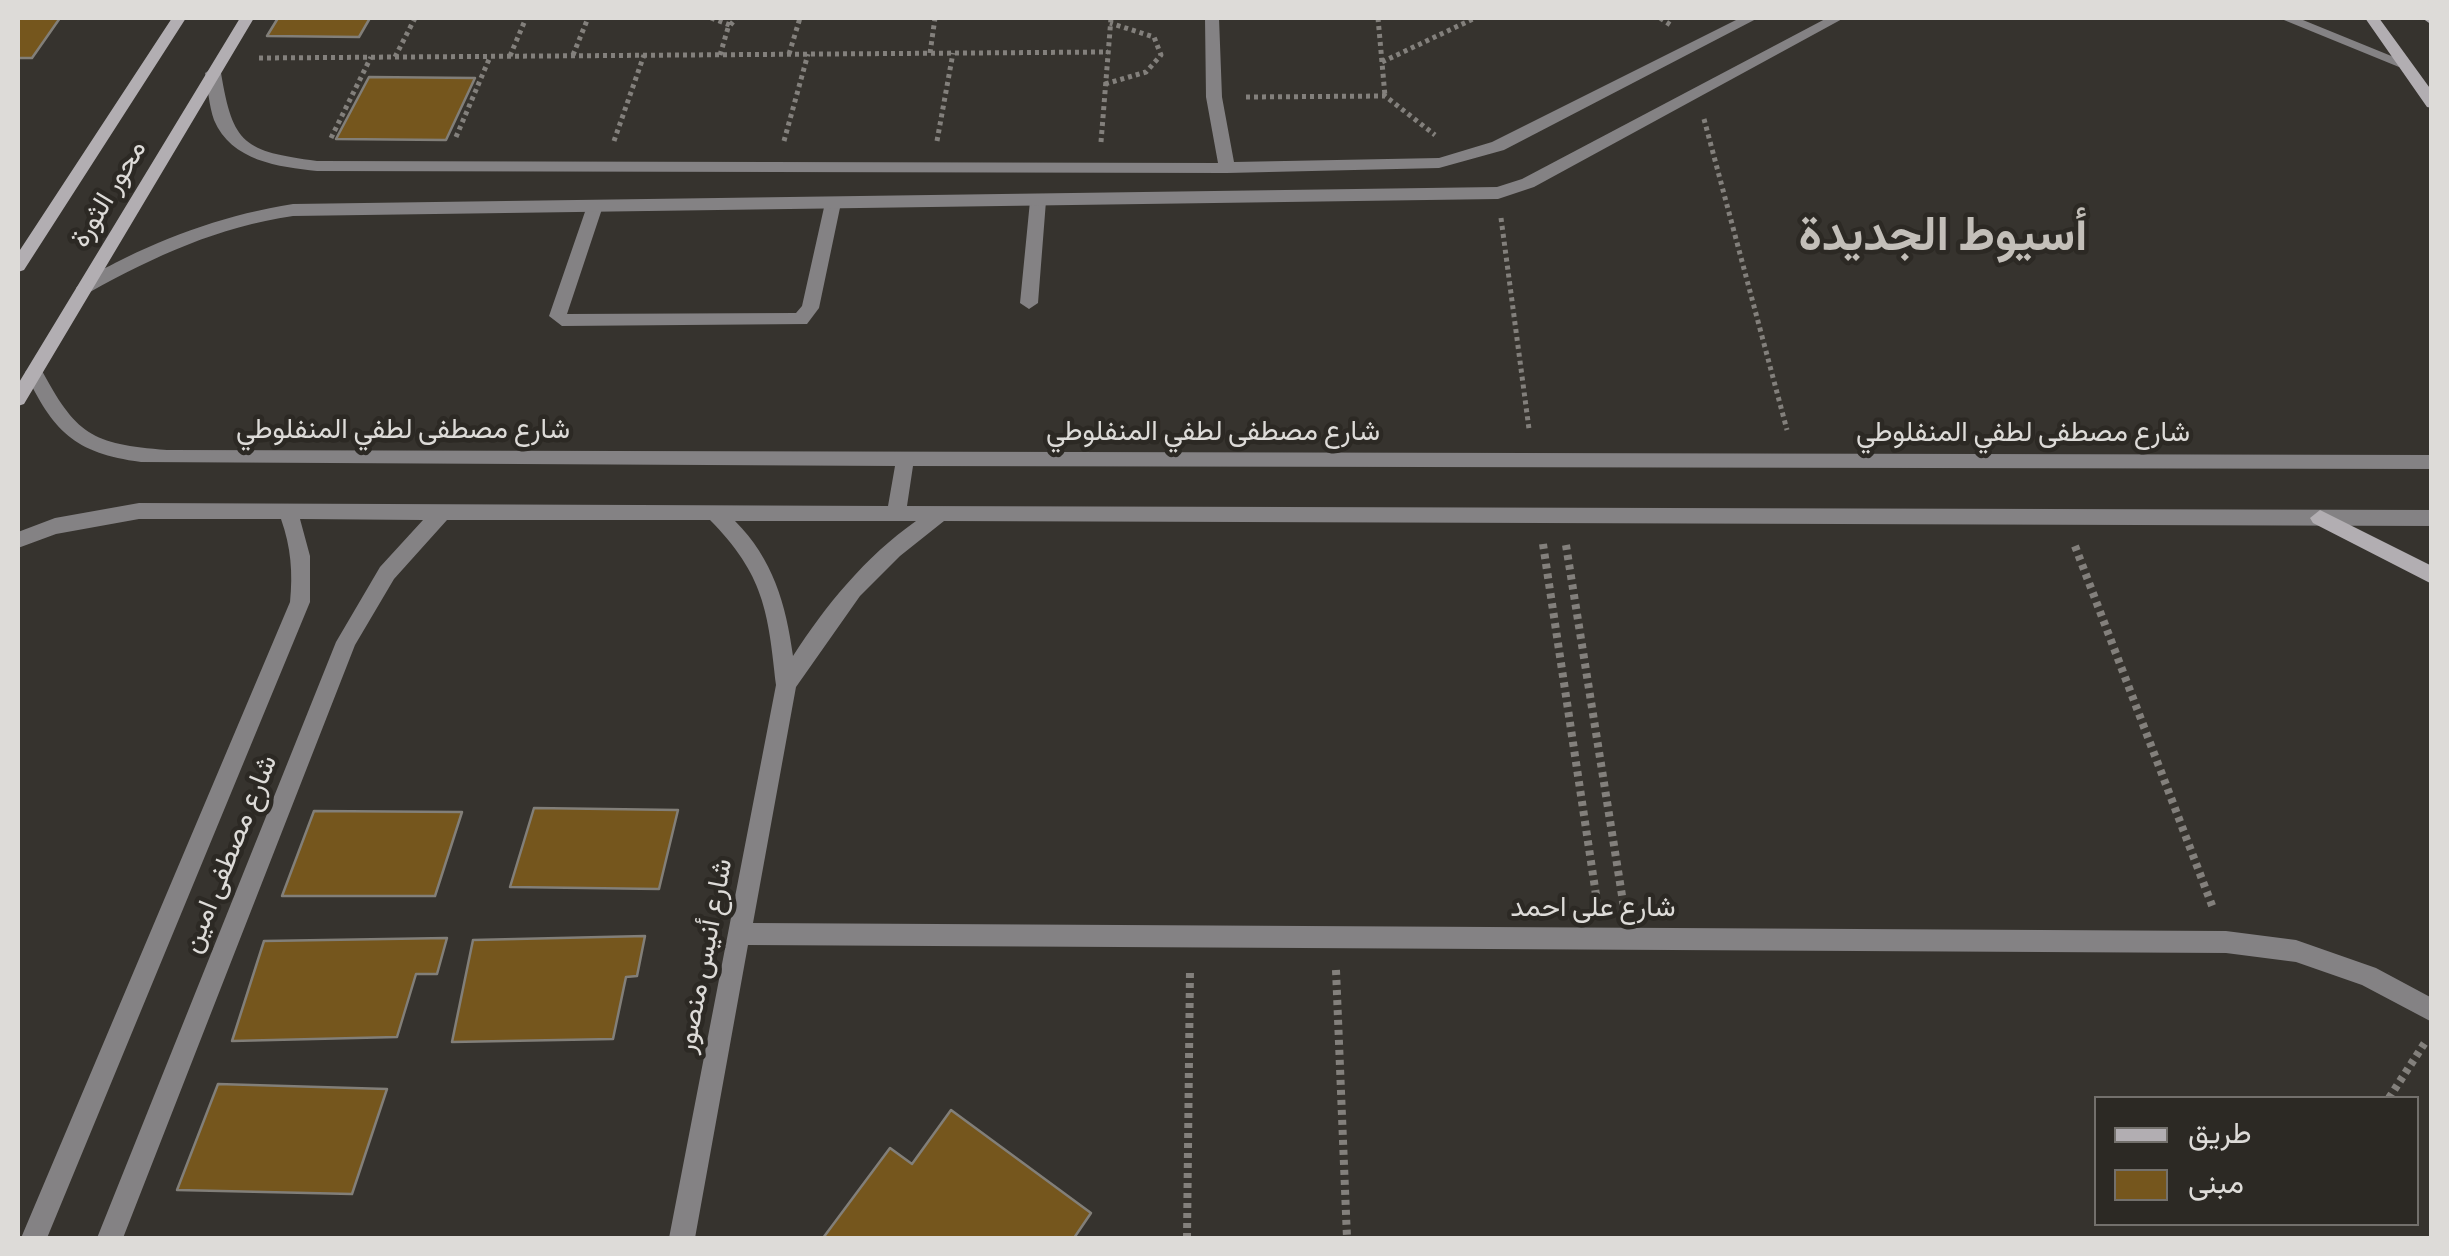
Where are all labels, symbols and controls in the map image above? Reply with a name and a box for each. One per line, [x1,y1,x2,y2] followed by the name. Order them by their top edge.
[64,134,154,254] street label: محور الثورة
[1799,208,2087,266] district label: أسيوط الجديدة
[236,413,570,447] street label: شارع مصطفى لطفي المنفلوطي
[1046,415,1380,449] street label: شارع مصطفى لطفي المنفلوطي
[1856,416,2190,450] street label: شارع مصطفى لطفي المنفلوطي
[175,750,285,958] street label: شارع مصطفى امين
[670,856,740,1056] street label: شارع أنيس منصور
[1510,891,1676,925] street label: شارع على احمد
[2094,1096,2419,1226] legend
[2188,1111,2252,1152] text: طريق
[2188,1161,2244,1202] text: مبنى

